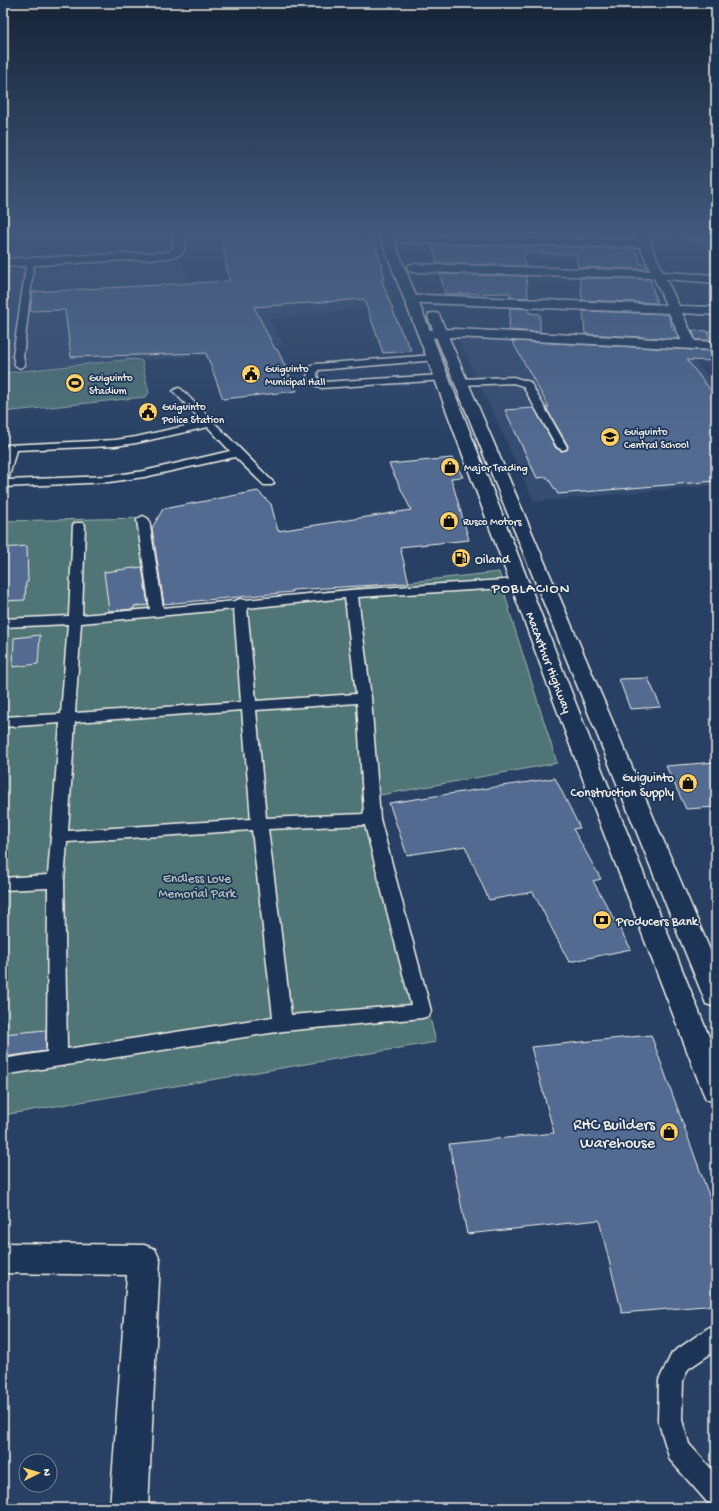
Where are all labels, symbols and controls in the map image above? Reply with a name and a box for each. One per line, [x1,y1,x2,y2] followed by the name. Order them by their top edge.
[240,363,262,385] public building icon: Guiguinto Municipal Hall
[265,364,326,389] place label: Guiguinto Municipal Hall
[64,372,86,394] sports icon: Guiguinto Stadium
[89,373,133,398] place label: Guiguinto Stadium
[137,401,159,423] public building icon: Guiguinto Police Station
[161,402,225,427] place label: Guiguinto Police Station
[599,426,621,448] school or university icon: Guiguinto Central School
[624,427,690,452] place label: Guiguinto Central School
[439,456,461,478] shop icon: Major Trading
[464,463,528,475] place label: Major Trading
[438,510,460,532] shop icon: Rusco Motors
[463,517,522,529] place label: Rusco Motors
[450,547,472,569] fuel station icon: Oiland
[475,553,511,568] place label: Oiland
[491,580,570,598] district label: POBLACION
[521,610,574,716] street label: MacArthur Highway
[571,771,675,801] place label: Guiguinto Construction Supply
[677,772,699,794] shop icon: Guiguinto Construction Supply
[158,872,237,902] park label: Endless Love Memorial Park
[591,909,613,931] bank icon: Producers Bank
[615,915,699,930] place label: Producers Bank
[573,1117,656,1154] place label: RHC Builders Warehouse
[658,1121,680,1143] shop icon: RHC Builders Warehouse
[18,1453,58,1493] north arrow
[40,1468,52,1476] text: N

